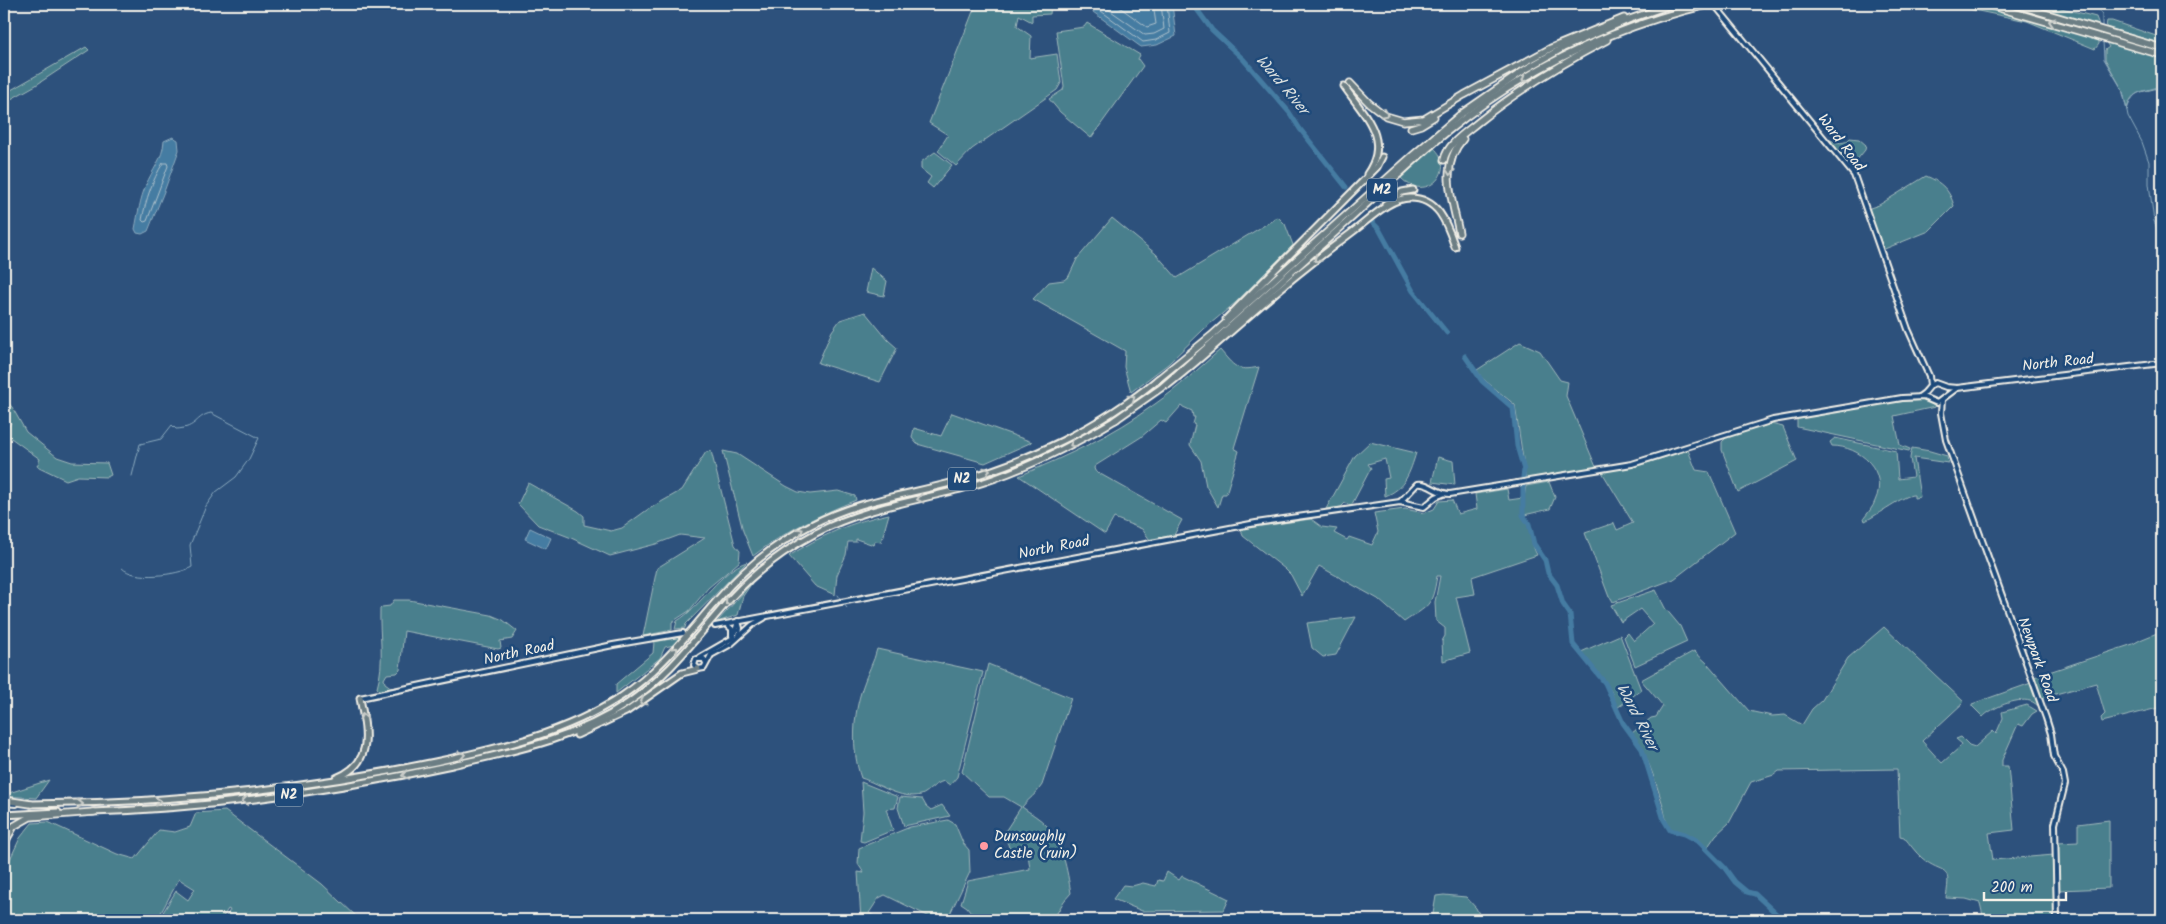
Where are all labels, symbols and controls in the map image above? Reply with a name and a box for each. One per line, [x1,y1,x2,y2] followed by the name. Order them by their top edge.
[2048,18,2056,28] one-way arrow
[1249,49,1317,123] water label: Ward River
[1521,72,1530,82] one-way arrow
[1379,108,1388,118] one-way arrow
[1811,109,1871,178] street label: Ward Road
[1445,168,1455,177] one-way arrow
[1367,178,1397,202] road number: M2
[1314,254,1323,262] one-way arrow
[2021,347,2095,379] street label: North Road
[1126,395,1136,404] one-way arrow
[1069,438,1078,448] one-way arrow
[983,467,991,477] one-way arrow
[948,468,976,490] road number: N2
[916,493,925,504] one-way arrow
[795,528,804,538] one-way arrow
[1016,529,1092,567] street label: North Road
[724,597,733,606] one-way arrow
[2010,614,2064,707] street label: Newpark Road
[481,634,557,672] street label: North Road
[669,647,678,656] one-way arrow
[1609,679,1666,758] water label: Ward River
[639,696,648,705] one-way arrow
[359,712,369,721] one-way arrow
[458,750,467,761] one-way arrow
[401,769,410,780] one-way arrow
[275,784,303,806] road number: N2
[154,795,162,806] one-way arrow
[240,795,248,806] one-way arrow
[76,799,84,809] one-way arrow
[994,825,1077,866] place label: Dunsoughly Castle (ruin)
[978,840,990,852] marker: Dunsoughly Castle (ruin)
[1984,869,2066,901] scale bar
[1991,876,2033,900] text: 200 m

